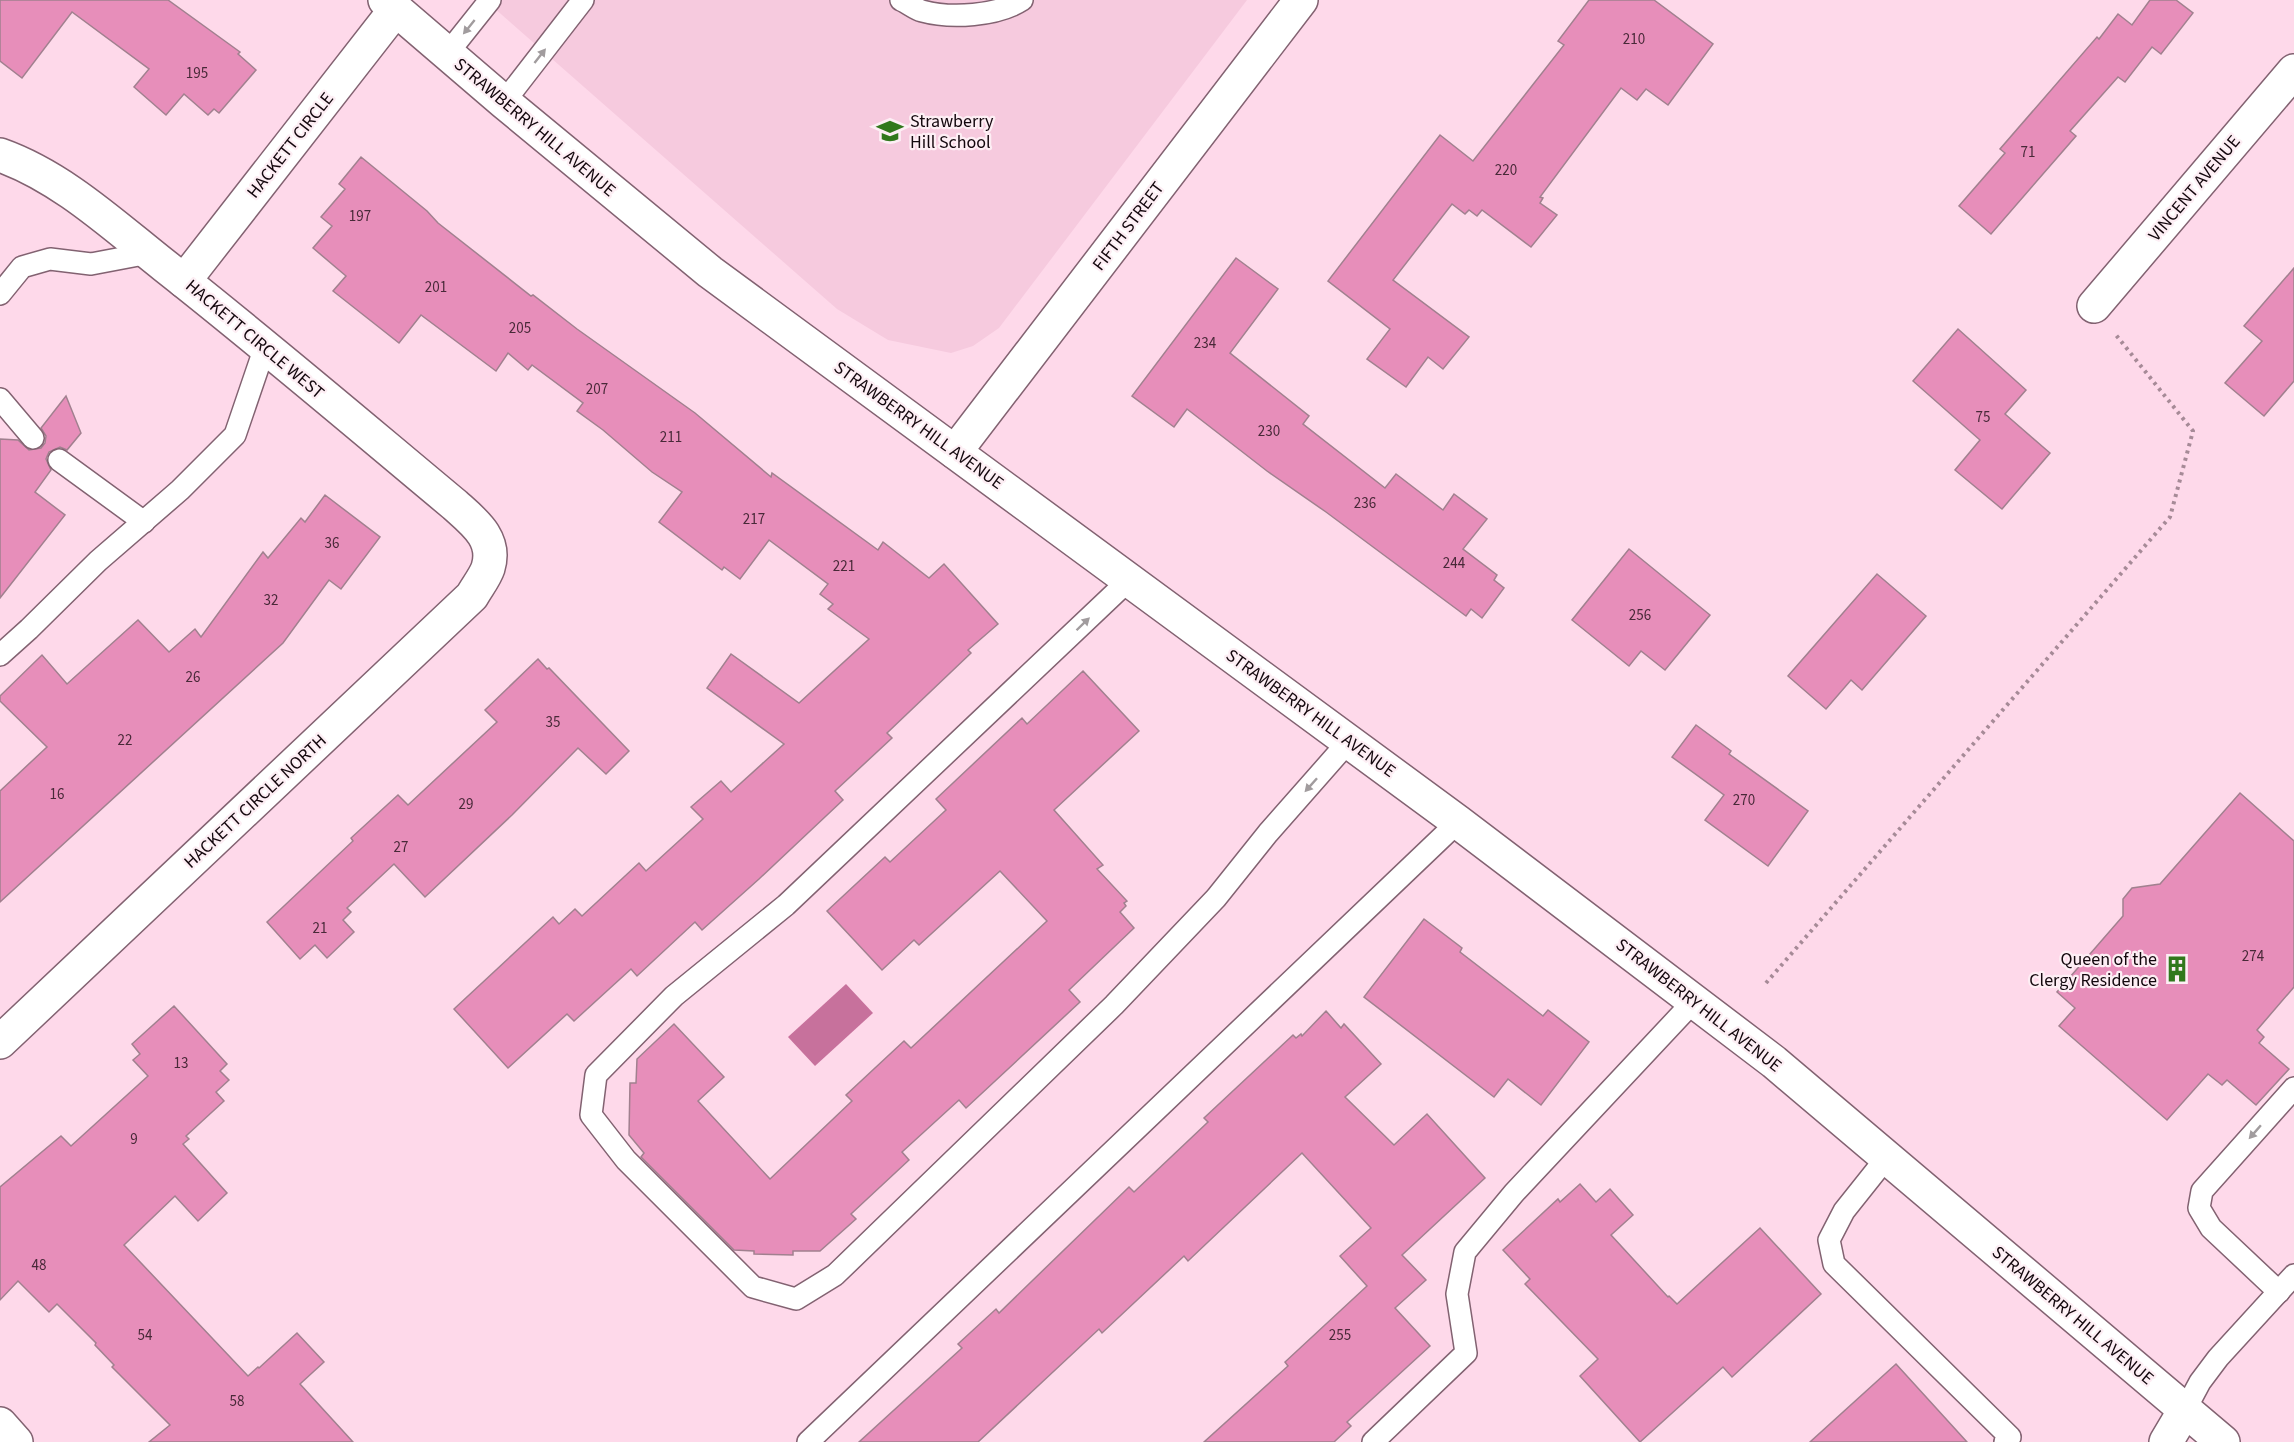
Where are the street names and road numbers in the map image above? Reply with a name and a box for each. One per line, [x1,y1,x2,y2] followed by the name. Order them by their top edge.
[448,52,621,203] street label: STRAWBERRY HILL AVENUE
[241,87,340,204] street label: HACKETT CIRCLE
[2143,130,2246,247] street label: VINCENT AVENUE
[1087,176,1170,276] street label: FIFTH STREET
[180,274,330,405] street label: HACKETT CIRCLE WEST
[829,355,1009,496] street label: STRAWBERRY HILL AVENUE
[1221,643,1401,784] street label: STRAWBERRY HILL AVENUE
[179,729,332,874] street label: HACKETT CIRCLE NORTH
[1611,933,1787,1078] street label: STRAWBERRY HILL AVENUE
[1986,1240,2159,1391] street label: STRAWBERRY HILL AVENUE

